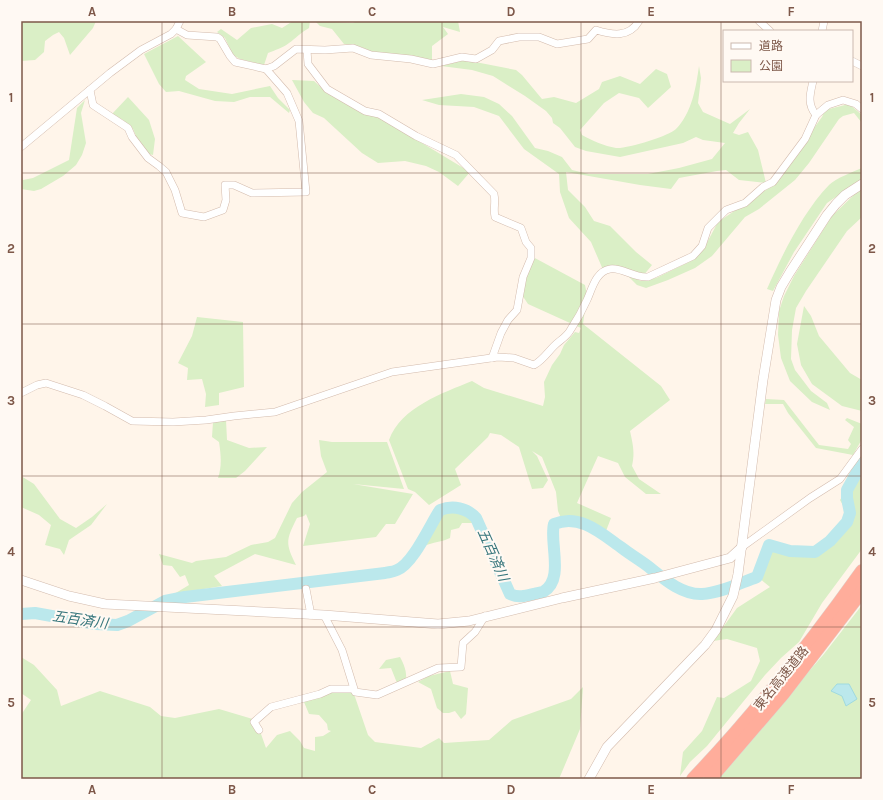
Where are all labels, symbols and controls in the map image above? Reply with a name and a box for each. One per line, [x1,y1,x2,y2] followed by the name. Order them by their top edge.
[88,4,96,19] text: A
[228,4,236,19] text: B
[368,4,376,19] text: C
[507,4,516,19] text: D
[647,4,655,19] text: E
[787,4,795,19] text: F
[723,30,853,82] legend
[759,39,783,53] text: 道路
[759,59,783,73] text: 公園
[9,90,13,105] text: 1
[870,90,874,105] text: 1
[7,241,15,256] text: 2
[868,241,876,256] text: 2
[7,393,15,408] text: 3
[868,393,876,408] text: 3
[474,526,513,586] water label: 五百済川
[7,544,15,559] text: 4
[868,544,876,559] text: 4
[51,608,111,633] water label: 五百済川
[751,643,811,713] street label: 東名高速道路
[7,695,15,710] text: 5
[868,695,876,710] text: 5
[88,782,96,797] text: A
[228,782,236,797] text: B
[368,782,376,797] text: C
[507,782,516,797] text: D
[647,782,655,797] text: E
[787,782,795,797] text: F

